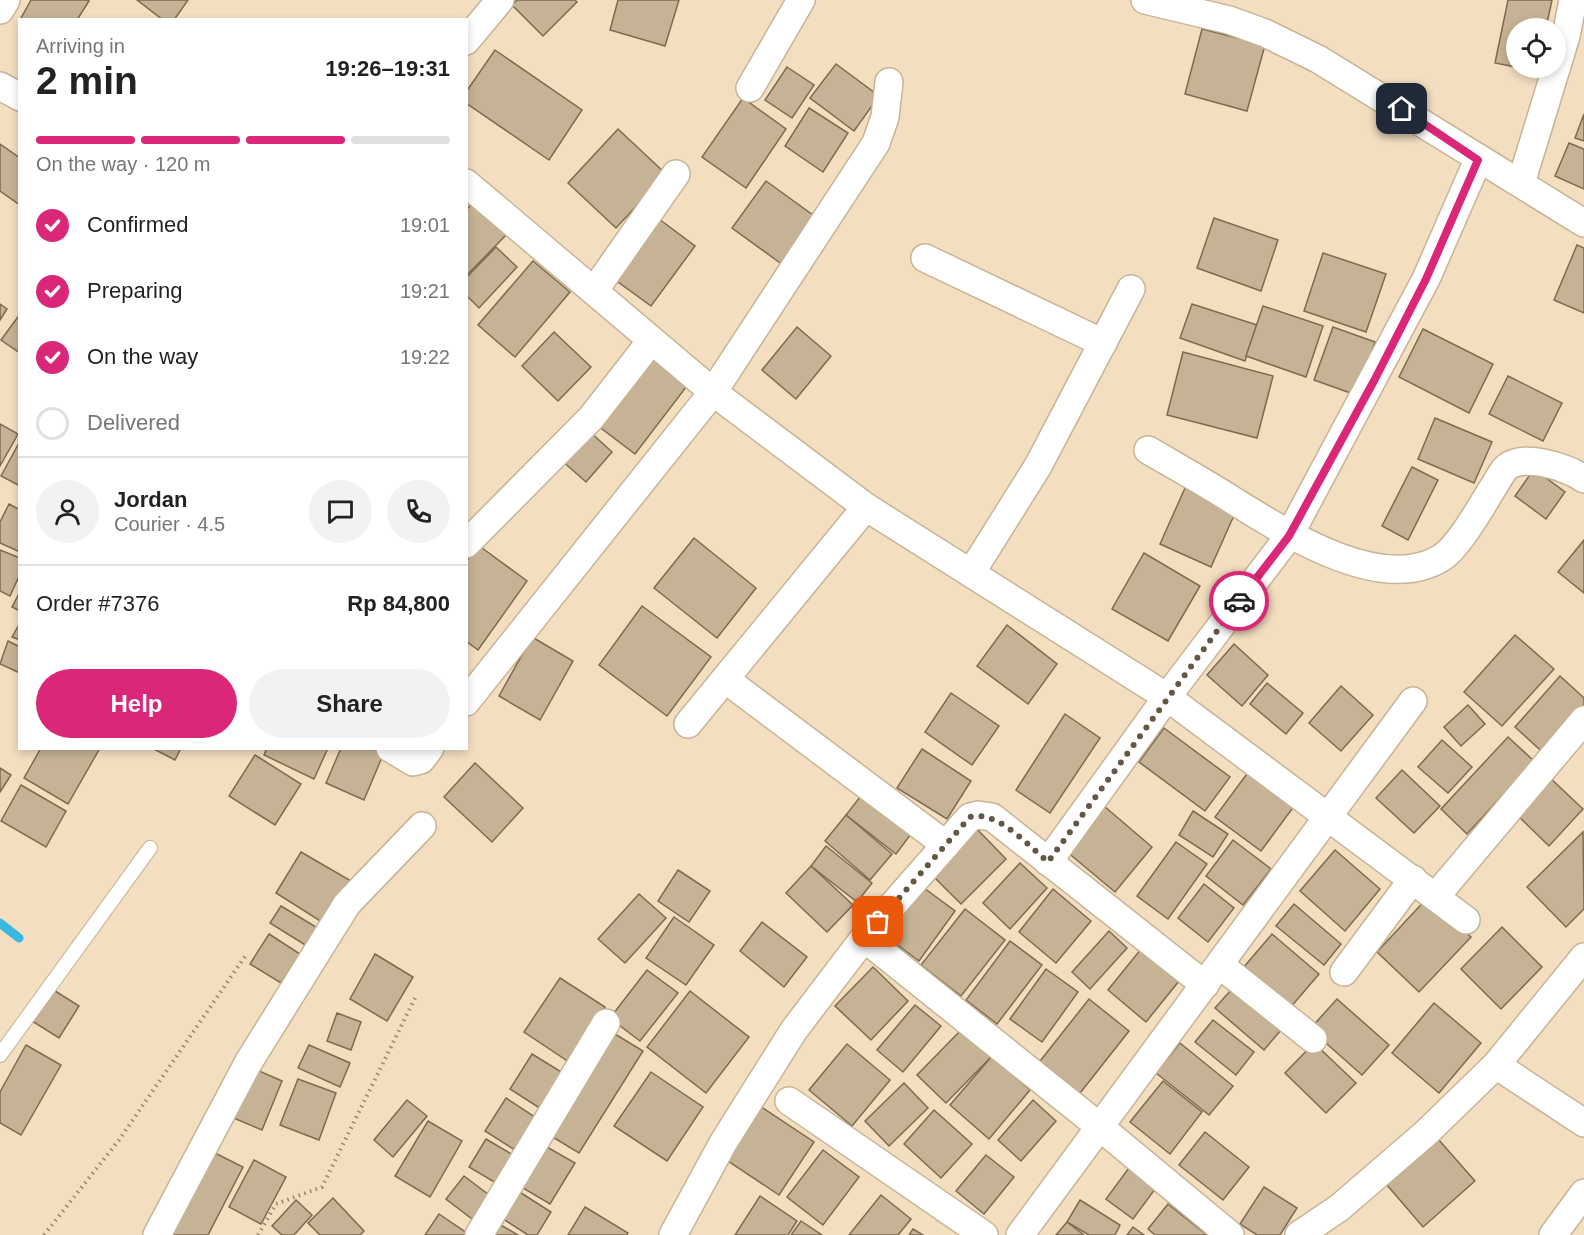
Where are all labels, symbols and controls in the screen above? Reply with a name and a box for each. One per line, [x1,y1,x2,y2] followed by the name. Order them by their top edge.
[1506,18,1566,78] map controls
[1506,18,1566,78] button: locate
[36,35,125,57] text: Arriving in
[325,56,450,81] text: 19:26–19:31
[36,59,138,102] text: 2 min
[1376,83,1427,134] pin
[1385,92,1418,125] icon: home
[36,153,211,175] text: On the way · 120 m
[36,209,69,242] icon: check
[87,212,188,237] text: Confirmed
[400,214,450,236] text: 19:01
[36,275,69,308] icon: check
[87,278,182,303] text: Preparing
[400,280,450,302] text: 19:21
[36,341,69,374] icon: check
[87,344,198,369] text: On the way
[400,346,450,368] text: 19:22
[87,410,180,435] text: Delivered
[36,480,99,543] button: person
[309,480,372,543] button: chat
[387,480,450,543] button: phone
[114,487,187,512] text: Jordan
[114,513,225,535] text: Courier · 4.5
[1209,571,1269,631] courier
[1223,585,1256,618] icon: car
[36,591,160,616] text: Order #7376
[347,591,450,616] text: Rp 84,800
[36,669,237,738] button: Help
[249,669,450,738] button: Share
[852,896,903,947] pin
[861,905,894,938] icon: bag

